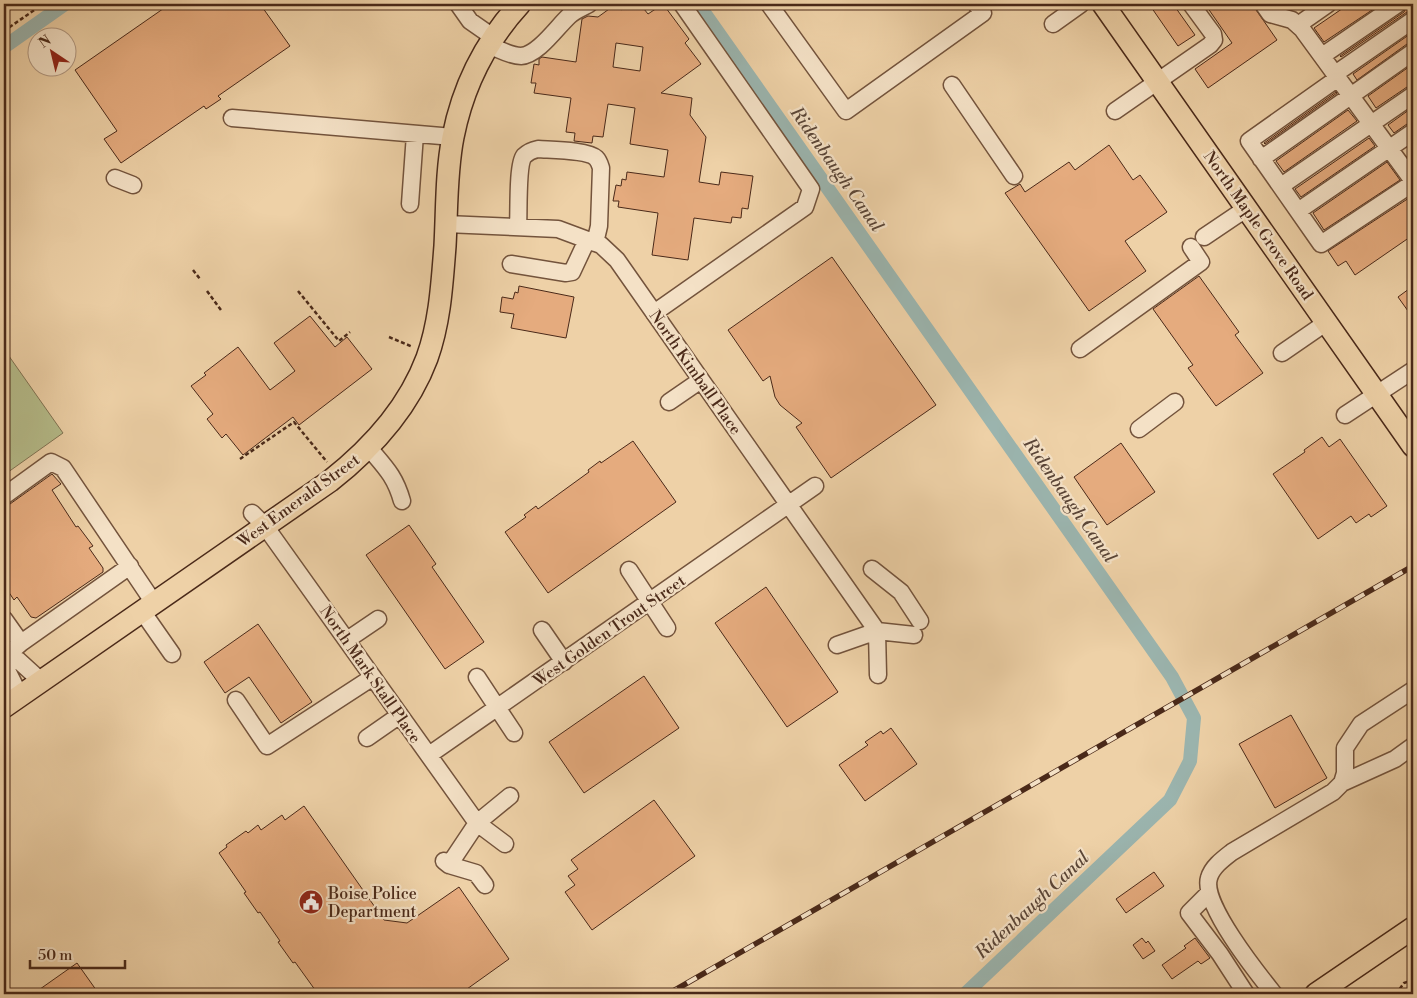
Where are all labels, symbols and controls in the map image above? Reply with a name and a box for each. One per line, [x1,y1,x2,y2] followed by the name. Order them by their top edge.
[28,28,78,78] north arrow
[35,32,55,53] text: N
[784,101,888,237] water label: Ridenbaugh Canal
[1199,147,1317,304] street label: North Maple Grove Road
[645,306,746,439] street label: North Kimball Place
[1017,432,1121,568] water label: Ridenbaugh Canal
[233,450,364,552] street label: West Emerald Street
[529,571,690,691] street label: West Golden Trout Street
[315,602,425,747] street label: North Mark Stall Place
[970,846,1094,965] water label: Ridenbaugh Canal
[327,884,417,922] place label: Boise Police Department
[298,889,324,915] public building icon: Boise Police Department
[30,938,125,970] scale bar
[38,946,72,965] text: 50 m

